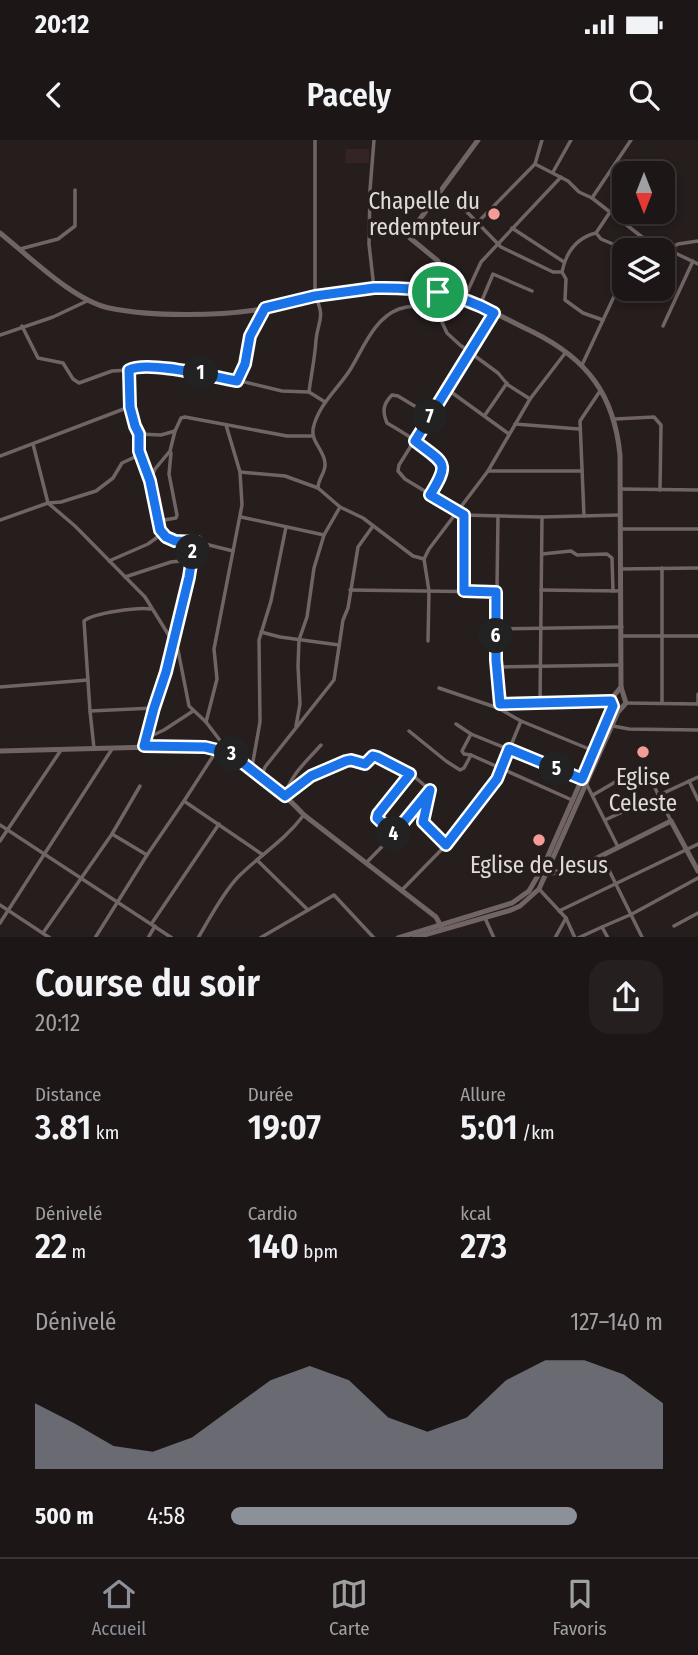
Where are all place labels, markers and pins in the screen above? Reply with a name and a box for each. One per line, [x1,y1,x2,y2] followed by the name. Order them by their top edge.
[368,187,480,241] place label: Chapelle du redempteur
[486,206,502,222] marker: Chapelle du redempteur
[408,262,468,322] pin
[184,356,218,390] pin: 1
[412,400,448,434] pin: 7
[176,534,210,570] pin: 2
[478,618,514,654] pin: 6
[215,736,250,772] pin: 3
[635,744,651,760] marker: Eglise Celeste
[540,752,574,786] pin: 5
[609,763,677,817] place label: Eglise Celeste
[376,816,412,852] pin: 4
[531,832,547,848] marker: Eglise de Jesus
[470,851,608,879] place label: Eglise de Jesus

